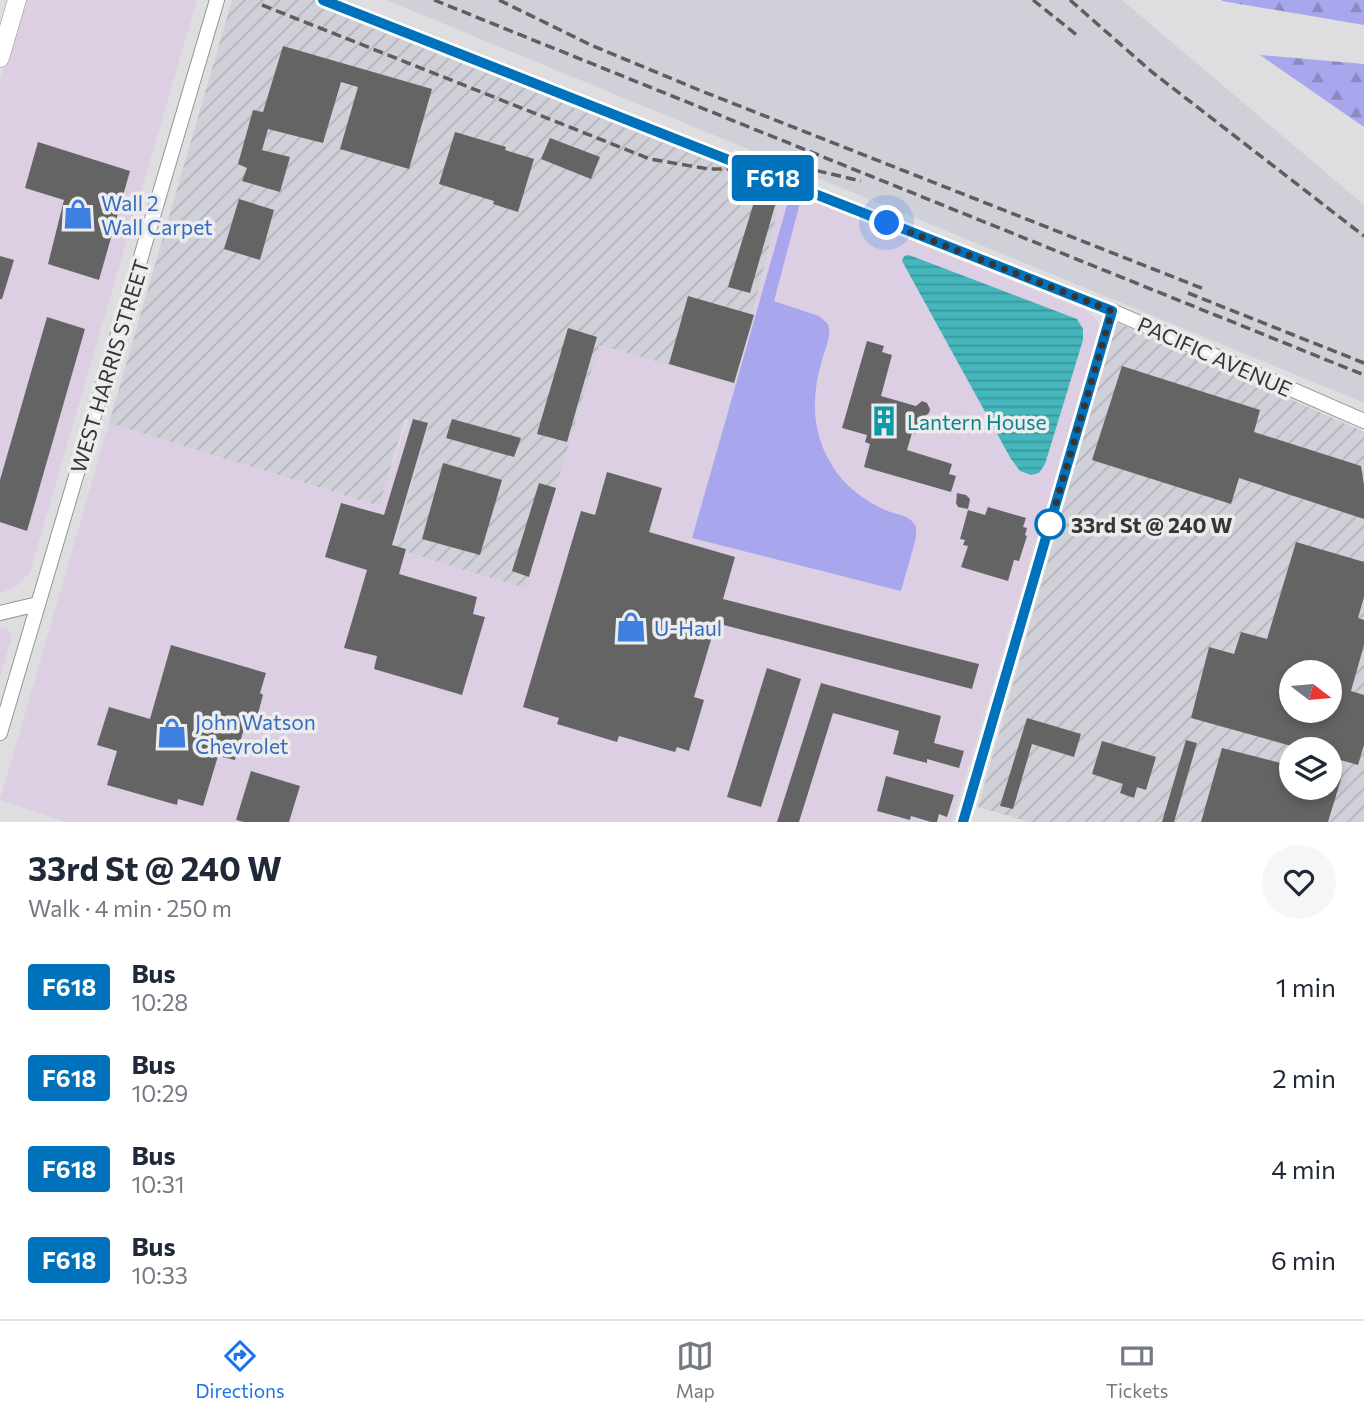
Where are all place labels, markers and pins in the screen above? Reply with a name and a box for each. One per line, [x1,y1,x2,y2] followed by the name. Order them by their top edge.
[101,190,213,239] place label: Wall 2 Wall Carpet
[61,197,95,231] shop icon: Wall 2 Wall Carpet
[867,404,901,438] building icon: Lantern House
[907,409,1047,434] place label: Lantern House
[1035,509,1065,539] marker: 33rd St @ 240 W
[1071,512,1233,537] place label: 33rd St @ 240 W
[614,610,648,644] shop icon: U-Haul
[654,615,722,640] place label: U-Haul
[195,709,316,758] place label: John Watson Chevrolet
[155,716,189,750] shop icon: John Watson Chevrolet

